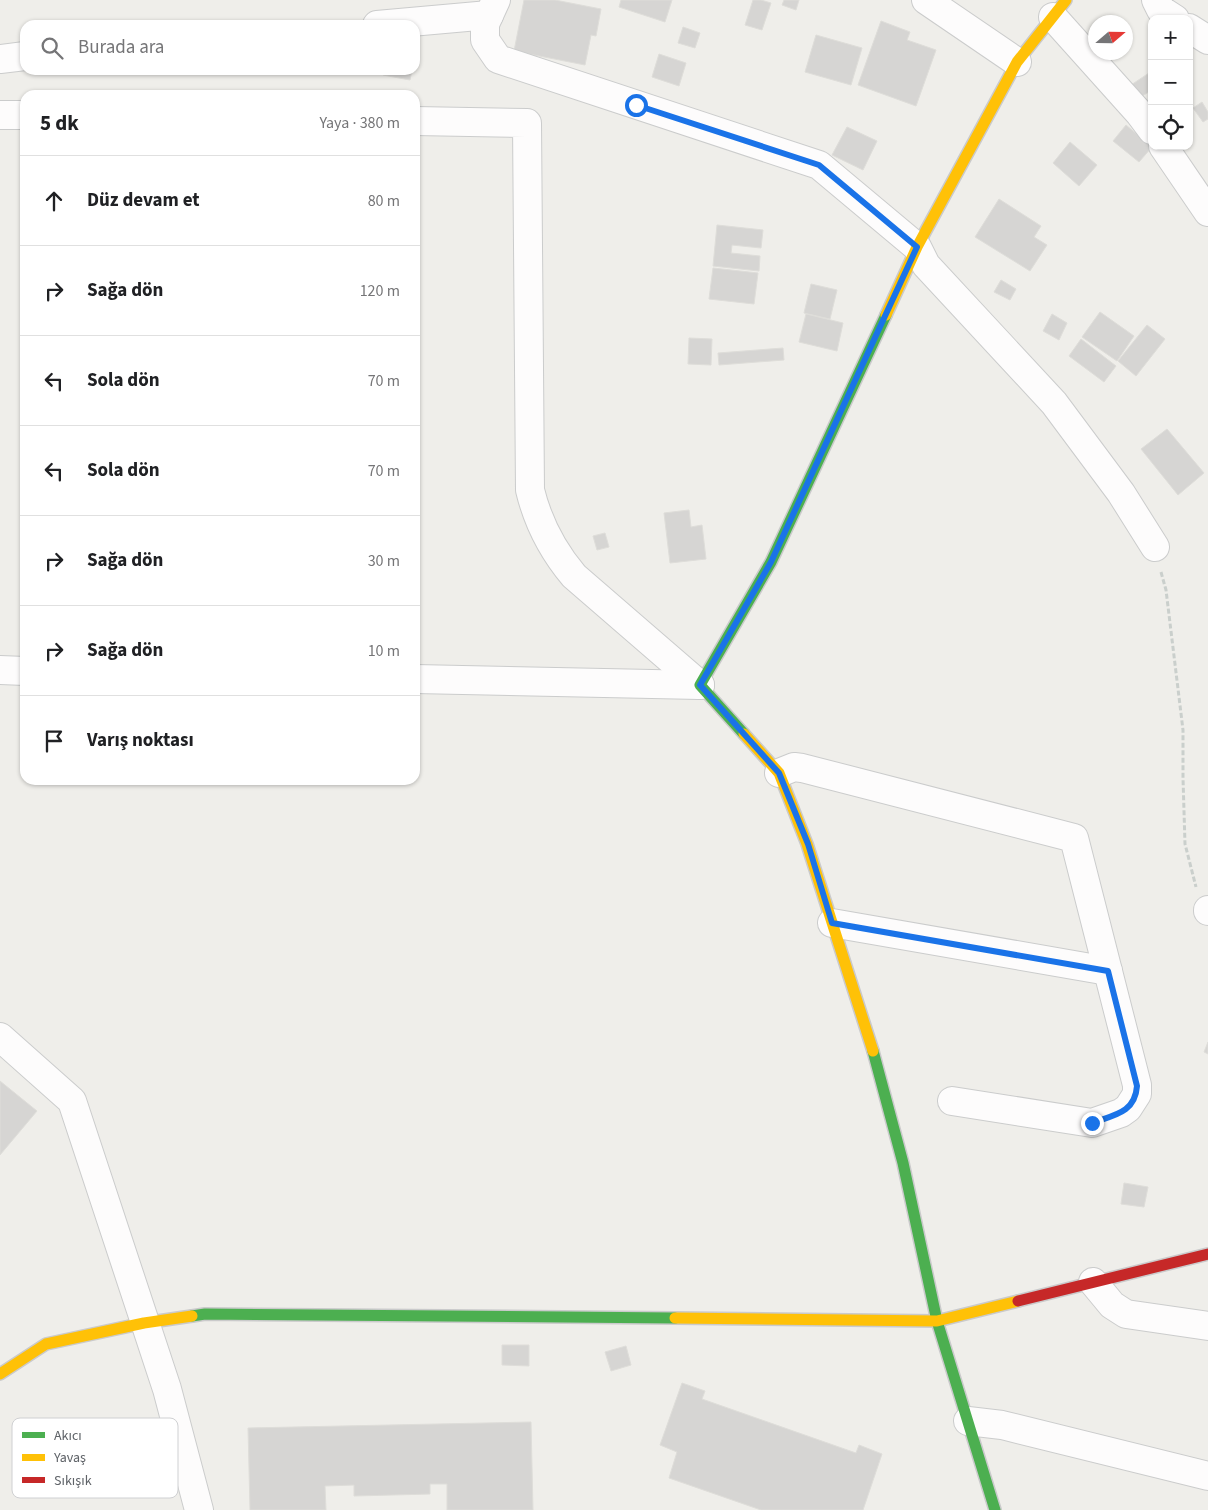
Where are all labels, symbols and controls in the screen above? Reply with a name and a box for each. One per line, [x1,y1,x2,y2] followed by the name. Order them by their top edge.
[1088,15,1133,60] north arrow
[1148,15,1193,150] map controls
[1148,15,1193,60] button: +
[20,20,420,75] search box
[38,34,66,62] icon: search
[78,34,164,61] text: Burada ara
[1148,60,1193,105] button: −
[625,94,648,117] route start
[1148,105,1193,150] button: locate
[40,108,79,138] text: 5 dk
[319,112,400,134] text: Yaya · 380 m
[40,187,68,215] icon: ahead
[87,187,200,214] text: Düz devam et
[368,190,400,212] text: 80 m
[40,277,68,305] icon: right
[87,277,163,304] text: Sağa dön
[360,280,400,302] text: 120 m
[40,367,68,395] icon: left
[87,367,160,394] text: Sola dön
[368,370,400,392] text: 70 m
[40,457,68,485] icon: left
[87,457,160,484] text: Sola dön
[368,460,400,482] text: 70 m
[40,547,68,575] icon: right
[87,547,163,574] text: Sağa dön
[368,550,400,572] text: 30 m
[40,637,68,665] icon: right
[87,637,163,664] text: Sağa dön
[368,640,400,662] text: 10 m
[40,727,68,755] icon: arrive
[87,727,194,754] text: Varış noktası
[1081,1112,1104,1135] route end
[12,1418,178,1498] legend
[54,1426,82,1446] text: Akıcı
[53,1448,86,1468] text: Yavaş
[54,1471,92,1491] text: Sıkışık

